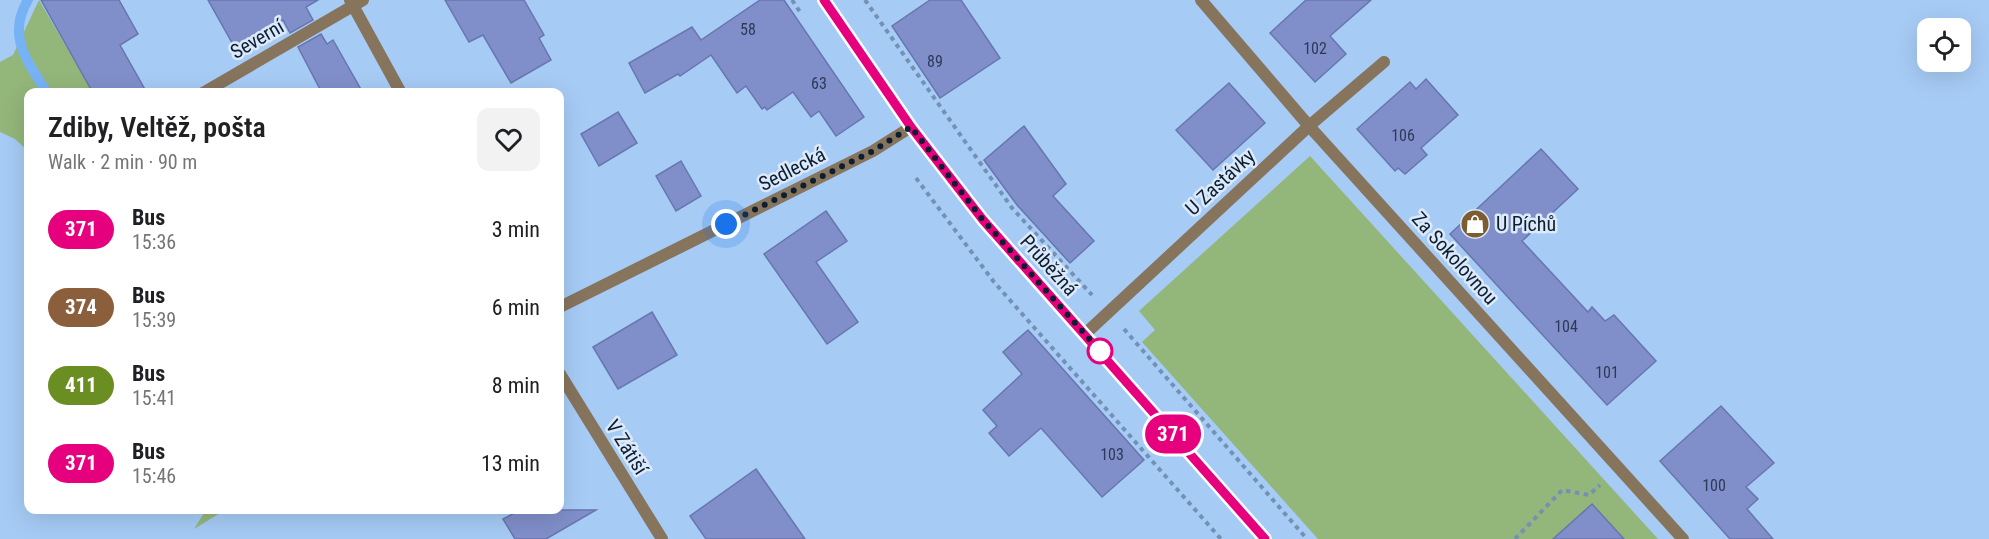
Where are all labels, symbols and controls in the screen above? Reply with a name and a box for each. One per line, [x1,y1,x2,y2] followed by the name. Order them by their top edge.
[226,13,289,64] street label: Severní
[1917,18,1971,72] map controls
[1917,18,1971,72] button: locate
[740,20,756,39] house number: 58
[1303,39,1327,58] house number: 102
[927,52,943,71] house number: 89
[811,74,827,93] house number: 63
[477,108,540,171] button: heart
[48,111,266,144] text: Zdiby, Veltěž, pošta
[1391,126,1415,145] house number: 106
[755,142,829,196] street label: Sedlecká
[1180,144,1260,220] street label: U Zastávky
[48,150,197,174] text: Walk · 2 min · 90 m
[132,205,165,230] text: Bus
[1407,207,1503,309] street label: Za Sokolovnou
[1459,208,1491,240] shop icon: U Píchů
[711,209,741,239] your location
[1496,212,1556,236] place label: U Píchů
[65,217,97,241] text: 371
[492,217,540,242] text: 3 min
[1015,229,1083,301] street label: Průběžná
[132,230,176,254] text: 15:36
[132,283,165,308] text: Bus
[65,295,97,319] text: 374
[492,295,540,320] text: 6 min
[132,308,176,332] text: 15:39
[1554,317,1578,336] house number: 104
[1087,338,1113,364] unlabelled marker
[132,361,165,386] text: Bus
[1595,363,1619,382] house number: 101
[65,373,97,397] text: 411
[492,373,540,398] text: 8 min
[132,386,176,410] text: 15:41
[1138,414,1208,454] line badge: 371
[601,415,654,480] street label: V Zátiší
[1157,422,1189,446] text: 371
[132,439,165,464] text: Bus
[1100,445,1124,464] house number: 103
[65,451,97,475] text: 371
[481,451,540,476] text: 13 min
[132,464,176,488] text: 15:46
[1702,476,1726,495] house number: 100

